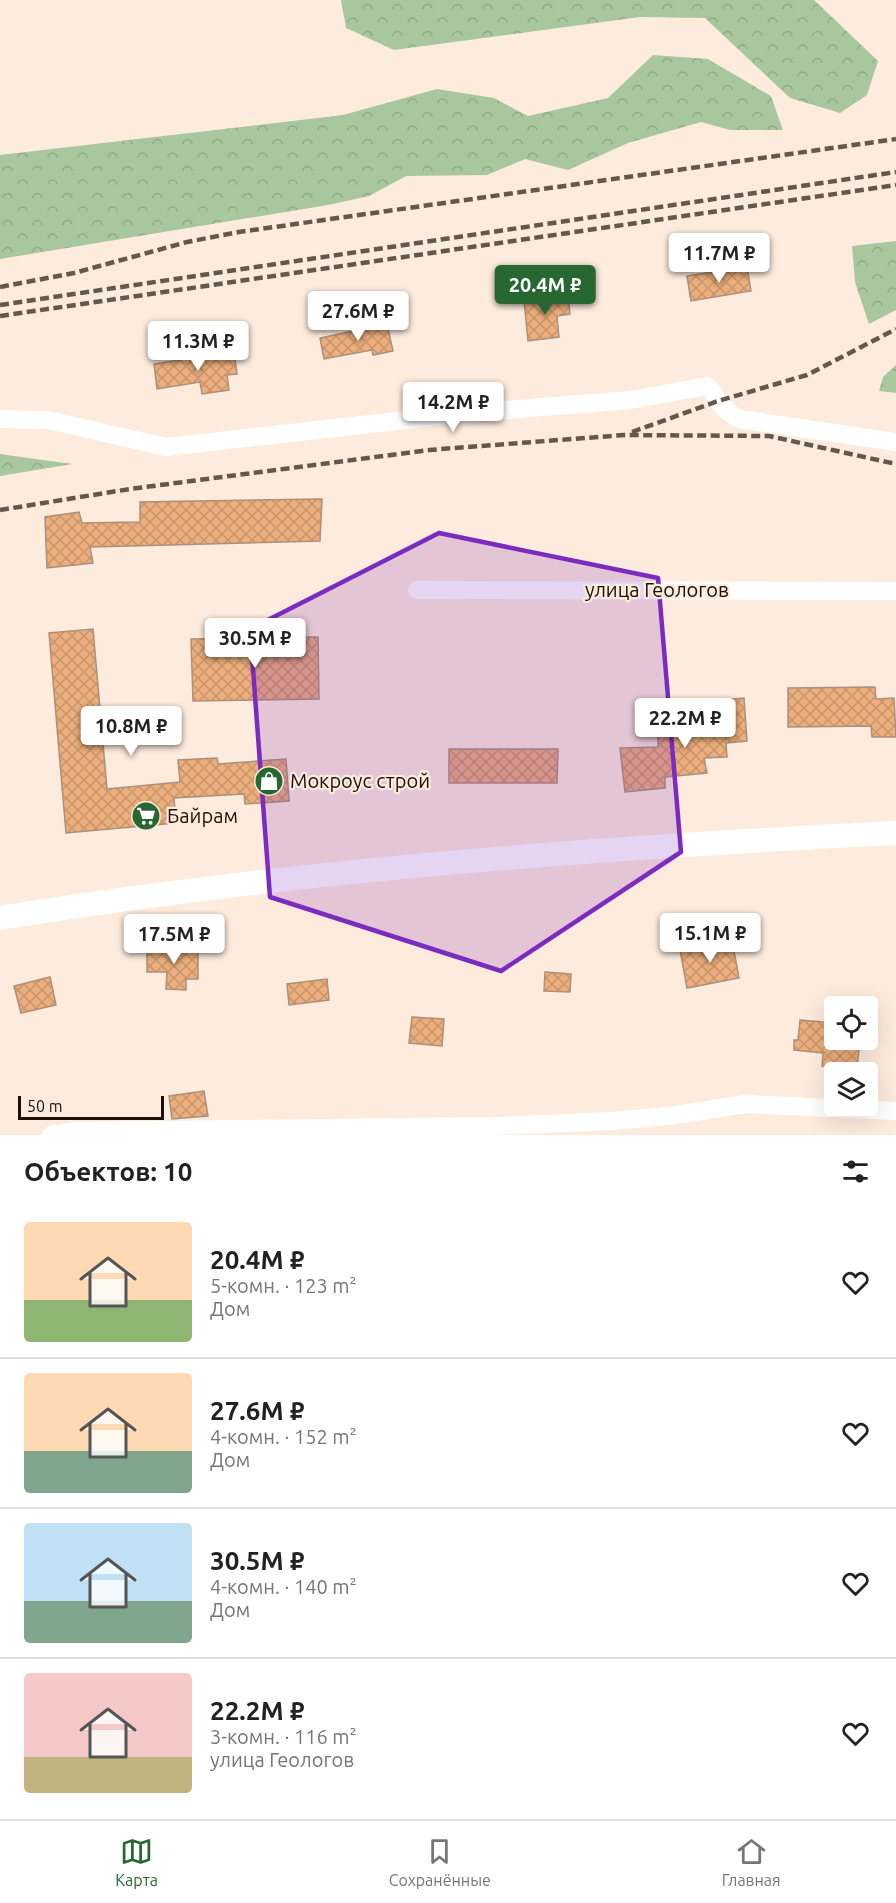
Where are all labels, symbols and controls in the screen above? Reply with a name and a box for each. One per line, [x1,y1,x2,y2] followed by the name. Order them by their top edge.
[664,233,774,284] pin: 11.7M ₽
[683,241,755,264] text: 11.7M ₽
[490,265,600,316] pin: 20.4M ₽
[509,273,581,296] text: 20.4M ₽
[303,291,413,342] pin: 27.6M ₽
[322,299,394,322] text: 27.6M ₽
[143,321,253,372] pin: 11.3M ₽
[162,329,234,352] text: 11.3M ₽
[398,382,508,433] pin: 14.2M ₽
[417,390,489,413] text: 14.2M ₽
[585,578,729,601] street label: улица Геологов
[200,618,310,669] pin: 30.5M ₽
[219,626,291,649] text: 30.5M ₽
[630,698,740,749] pin: 22.2M ₽
[76,706,186,757] pin: 10.8M ₽
[649,706,721,729] text: 22.2M ₽
[95,714,167,737] text: 10.8M ₽
[253,765,285,797] shop icon: Мокроус строй
[290,769,430,792] place label: Мокроус строй
[130,800,162,832] supermarket icon: Байрам
[167,804,238,827] place label: Байрам
[655,913,765,964] pin: 15.1M ₽
[119,914,229,965] pin: 17.5M ₽
[674,921,746,944] text: 15.1M ₽
[138,922,210,945] text: 17.5M ₽
[824,996,878,1116] map controls
[824,996,878,1050] button: locate
[824,1062,878,1116] button: layers
[18,1093,164,1120] scale bar
[27,1097,63,1115] text: 50 m
[839,1155,872,1188] icon: filters
[24,1157,192,1186] text: Объектов: 10
[210,1245,304,1274] text: 20.4M ₽
[72,1246,144,1318] icon: home
[839,1266,872,1299] icon: heart
[210,1274,357,1297] text: 5-комн. · 123 m²
[210,1297,250,1320] text: Дом
[210,1396,304,1425] text: 27.6M ₽
[72,1397,144,1469] icon: home
[839,1417,872,1450] icon: heart
[210,1425,357,1448] text: 4-комн. · 152 m²
[210,1448,250,1471] text: Дом
[210,1546,304,1575] text: 30.5M ₽
[72,1547,144,1619] icon: home
[839,1567,872,1600] icon: heart
[210,1575,357,1598] text: 4-комн. · 140 m²
[210,1598,250,1621] text: Дом
[210,1696,304,1725] text: 22.2M ₽
[72,1697,144,1769] icon: home
[839,1717,872,1750] icon: heart
[210,1725,357,1748] text: 3-комн. · 116 m²
[210,1748,354,1771] text: улица Геологов
[115,1835,158,1889] tab: Карта
[389,1835,491,1889] tab: Сохранённые
[722,1835,781,1889] tab: Главная

